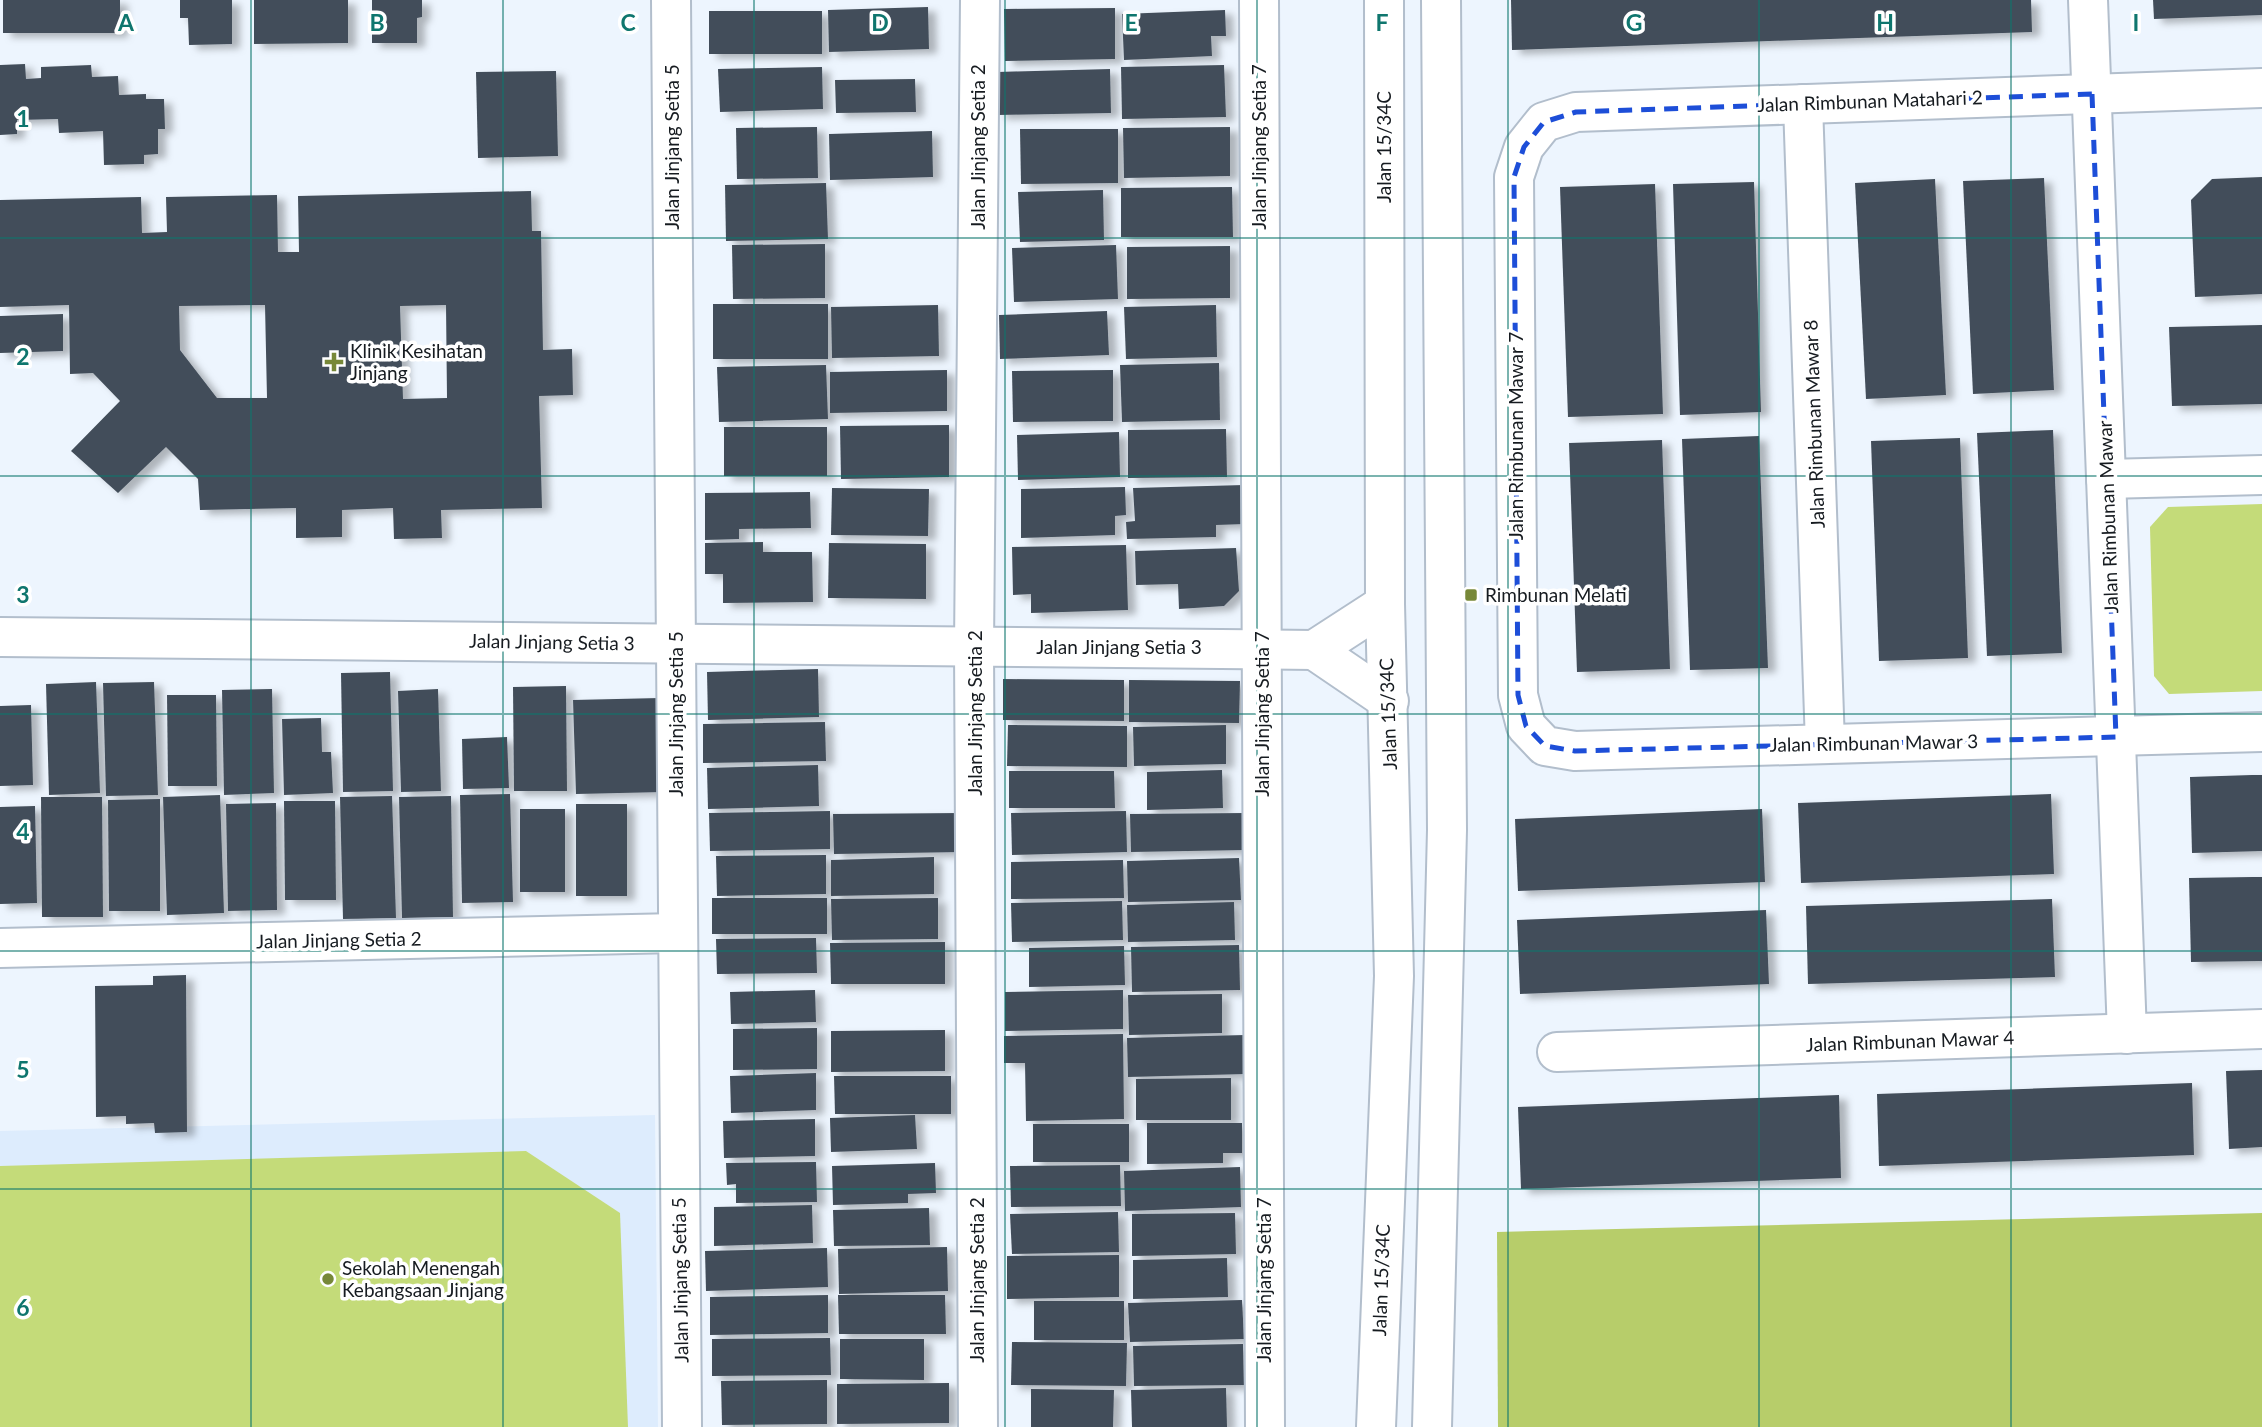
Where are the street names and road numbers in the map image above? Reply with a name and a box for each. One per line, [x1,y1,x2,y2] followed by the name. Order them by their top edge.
[660,64,683,230] street label: Jalan Jinjang Setia 5
[966,64,989,230] street label: Jalan Jinjang Setia 2
[1247,64,1270,230] street label: Jalan Jinjang Setia 7
[1757,85,1983,116] street label: Jalan Rimbunan Matahari 2
[1372,91,1395,203] street label: Jalan 15/34C
[1798,319,1829,529] street label: Jalan Rimbunan Mawar 8
[1504,332,1527,540] street label: Jalan Rimbunan Mawar 7
[2093,420,2122,614] street label: Jalan Rimbunan Mawar
[469,629,635,654] street label: Jalan Jinjang Setia 3
[963,630,986,796] street label: Jalan Jinjang Setia 2
[664,631,687,797] street label: Jalan Jinjang Setia 5
[1250,631,1273,797] street label: Jalan Jinjang Setia 7
[1036,635,1202,658] street label: Jalan Jinjang Setia 3
[1374,657,1401,770] street label: Jalan 15/34C
[1770,729,1978,756] street label: Jalan Rimbunan Mawar 3
[256,927,422,952] street label: Jalan Jinjang Setia 2
[1805,1025,2015,1056] street label: Jalan Rimbunan Mawar 4
[667,1197,692,1363] street label: Jalan Jinjang Setia 5
[965,1197,988,1363] street label: Jalan Jinjang Setia 2
[1252,1197,1275,1363] street label: Jalan Jinjang Setia 7
[1367,1223,1394,1336] street label: Jalan 15/34C

